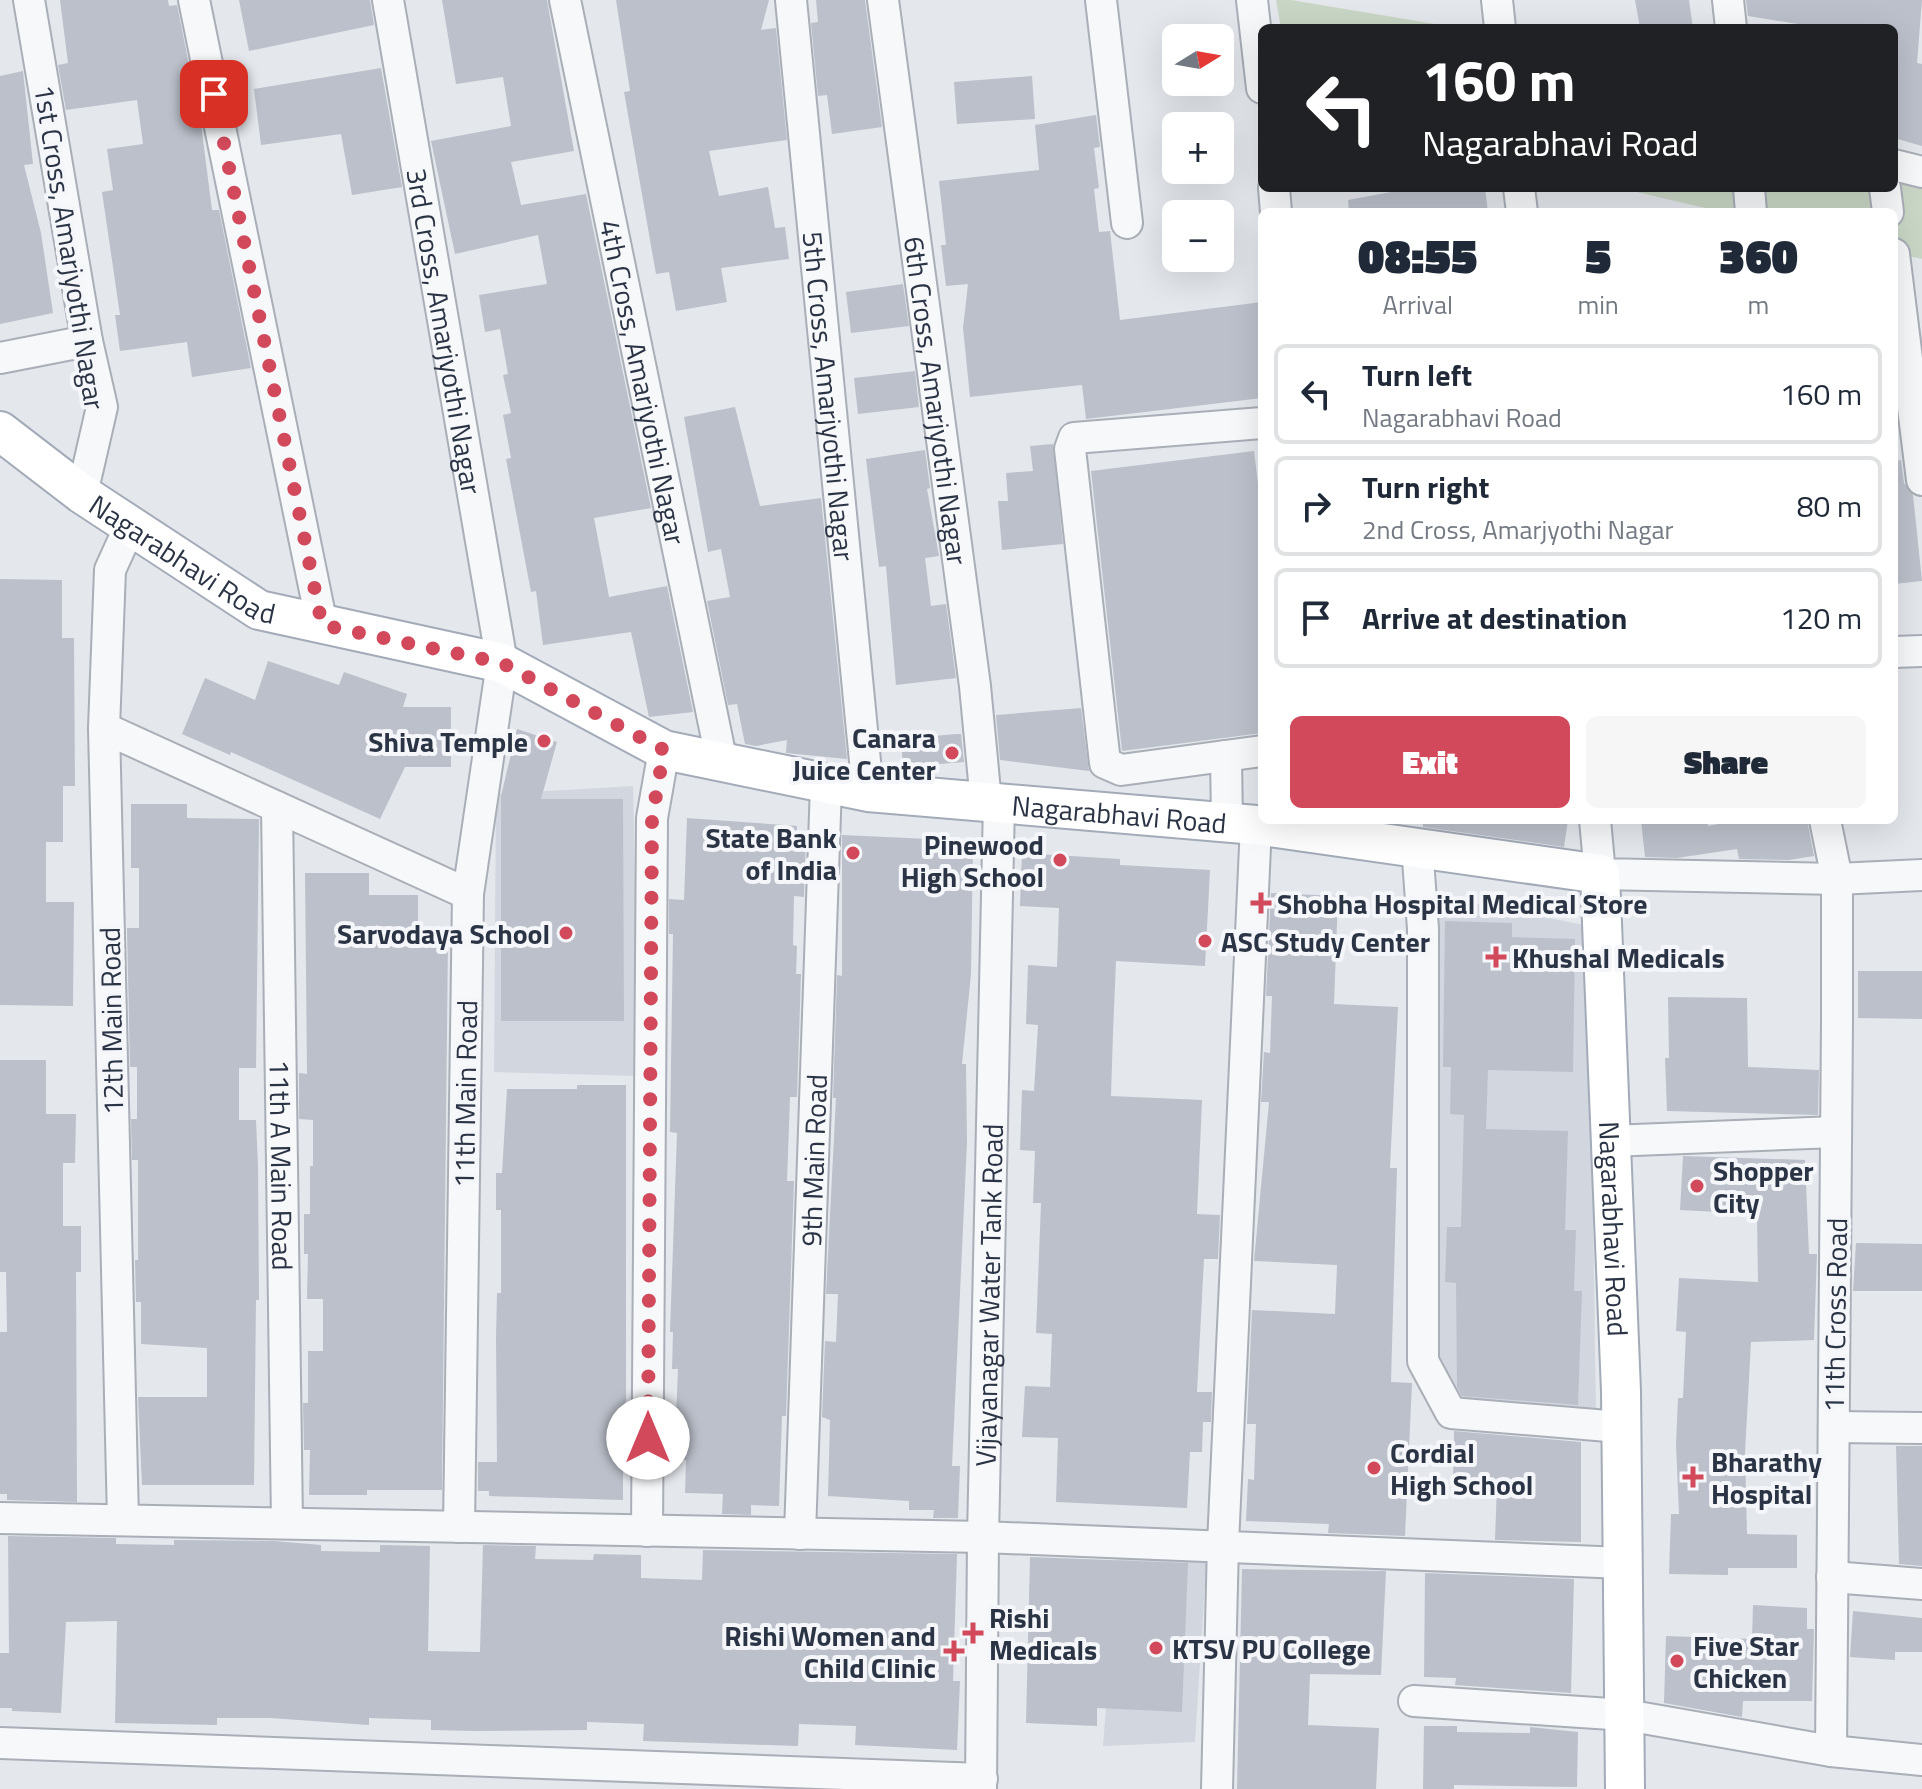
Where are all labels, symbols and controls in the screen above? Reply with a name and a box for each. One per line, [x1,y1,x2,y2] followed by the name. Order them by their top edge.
[1162,24,1234,96] north arrow
[1162,24,1234,272] map controls
[1422,38,1575,123] text: 160 m
[1290,56,1394,160] icon: left
[180,60,248,128] pin
[192,72,236,116] icon: arrive
[23,81,117,413] street label: 1st Cross, Amarjyothi Nagar
[1162,112,1234,184] button: +
[1422,115,1699,170] text: Nagarabhavi Road
[396,165,494,498] street label: 3rd Cross, Amarjyothi Nagar
[1162,200,1234,272] button: −
[589,216,698,549] street label: 4th Cross, Amarjyothi Nagar
[1358,219,1477,292] text: 08:55
[1585,219,1611,292] text: 5
[1719,219,1798,292] text: 360
[792,229,867,563] street label: 5th Cross, Amarjyothi Nagar
[893,234,980,568] street label: 6th Cross, Amarjyothi Nagar
[1382,285,1453,324] text: Arrival
[1577,285,1619,324] text: min
[1748,285,1769,324] text: m
[1362,352,1472,398] text: Turn left
[1780,371,1862,417] text: 160 m
[1294,372,1338,416] icon: left
[1362,398,1562,437] text: Nagarabhavi Road
[1362,464,1490,510] text: Turn right
[81,483,280,635] street label: Nagarabhavi Road
[1797,483,1862,529] text: 80 m
[1294,484,1338,528] icon: right
[1362,510,1674,549] text: 2nd Cross, Amarjyothi Nagar
[1362,595,1627,641] text: Arrive at destination
[1780,595,1862,641] text: 120 m
[1294,596,1338,640] icon: arrive
[792,716,936,791] place label: Canara Juice Center
[1290,716,1570,808] button: Exit
[1586,716,1866,808] button: Share
[368,720,528,763] place label: Shiva Temple
[535,732,553,750] marker: Shiva Temple
[943,744,961,762] marker: Canara Juice Center
[1010,783,1228,844] street label: Nagarabhavi Road
[706,816,838,891] place label: State Bank of India
[901,823,1044,898] place label: Pinewood High School
[844,844,862,862] marker: State Bank of India
[1051,851,1069,869] marker: Pinewood High School
[1277,882,1648,925] place label: Shobha Hospital Medical Store
[1252,894,1270,912] marker: Shobha Hospital Medical Store
[337,912,550,955] place label: Sarvodaya School
[1221,920,1430,963] place label: ASC Study Center
[557,924,575,942] marker: Sarvodaya School
[88,927,134,1115] street label: 12th Main Road
[1196,932,1214,950] marker: ASC Study Center
[1512,936,1725,979] place label: Khushal Medicals
[1487,948,1505,966] marker: Khushal Medicals
[442,1000,488,1188] street label: 11th Main Road
[259,1059,305,1271] street label: 11th A Main Road
[788,1073,837,1247] street label: 9th Main Road
[1589,1121,1640,1337] street label: Nagarabhavi Road
[963,1123,1014,1467] street label: Vijayanagar Water Tank Road
[1713,1149,1814,1224] place label: Shopper City
[1688,1177,1706,1195] marker: Shopper City
[1812,1217,1858,1413] street label: 11th Cross Road
[606,1396,690,1480] position arrow
[1390,1431,1533,1506] place label: Cordial High School
[1711,1440,1822,1515] place label: Bharathy Hospital
[1365,1459,1383,1477] marker: Cordial High School
[1682,1466,1704,1488] marker: Bharathy Hospital
[989,1596,1097,1671] place label: Rishi Medicals
[724,1614,936,1689] place label: Rishi Women and Child Clinic
[964,1624,982,1642] marker: Rishi Medicals
[1693,1624,1799,1699] place label: Five Star Chicken
[1172,1627,1371,1670] place label: KTSV PU College
[1147,1639,1165,1657] marker: KTSV PU College
[943,1640,965,1662] marker: Rishi Women and Child Clinic
[1668,1652,1686,1670] marker: Five Star Chicken

